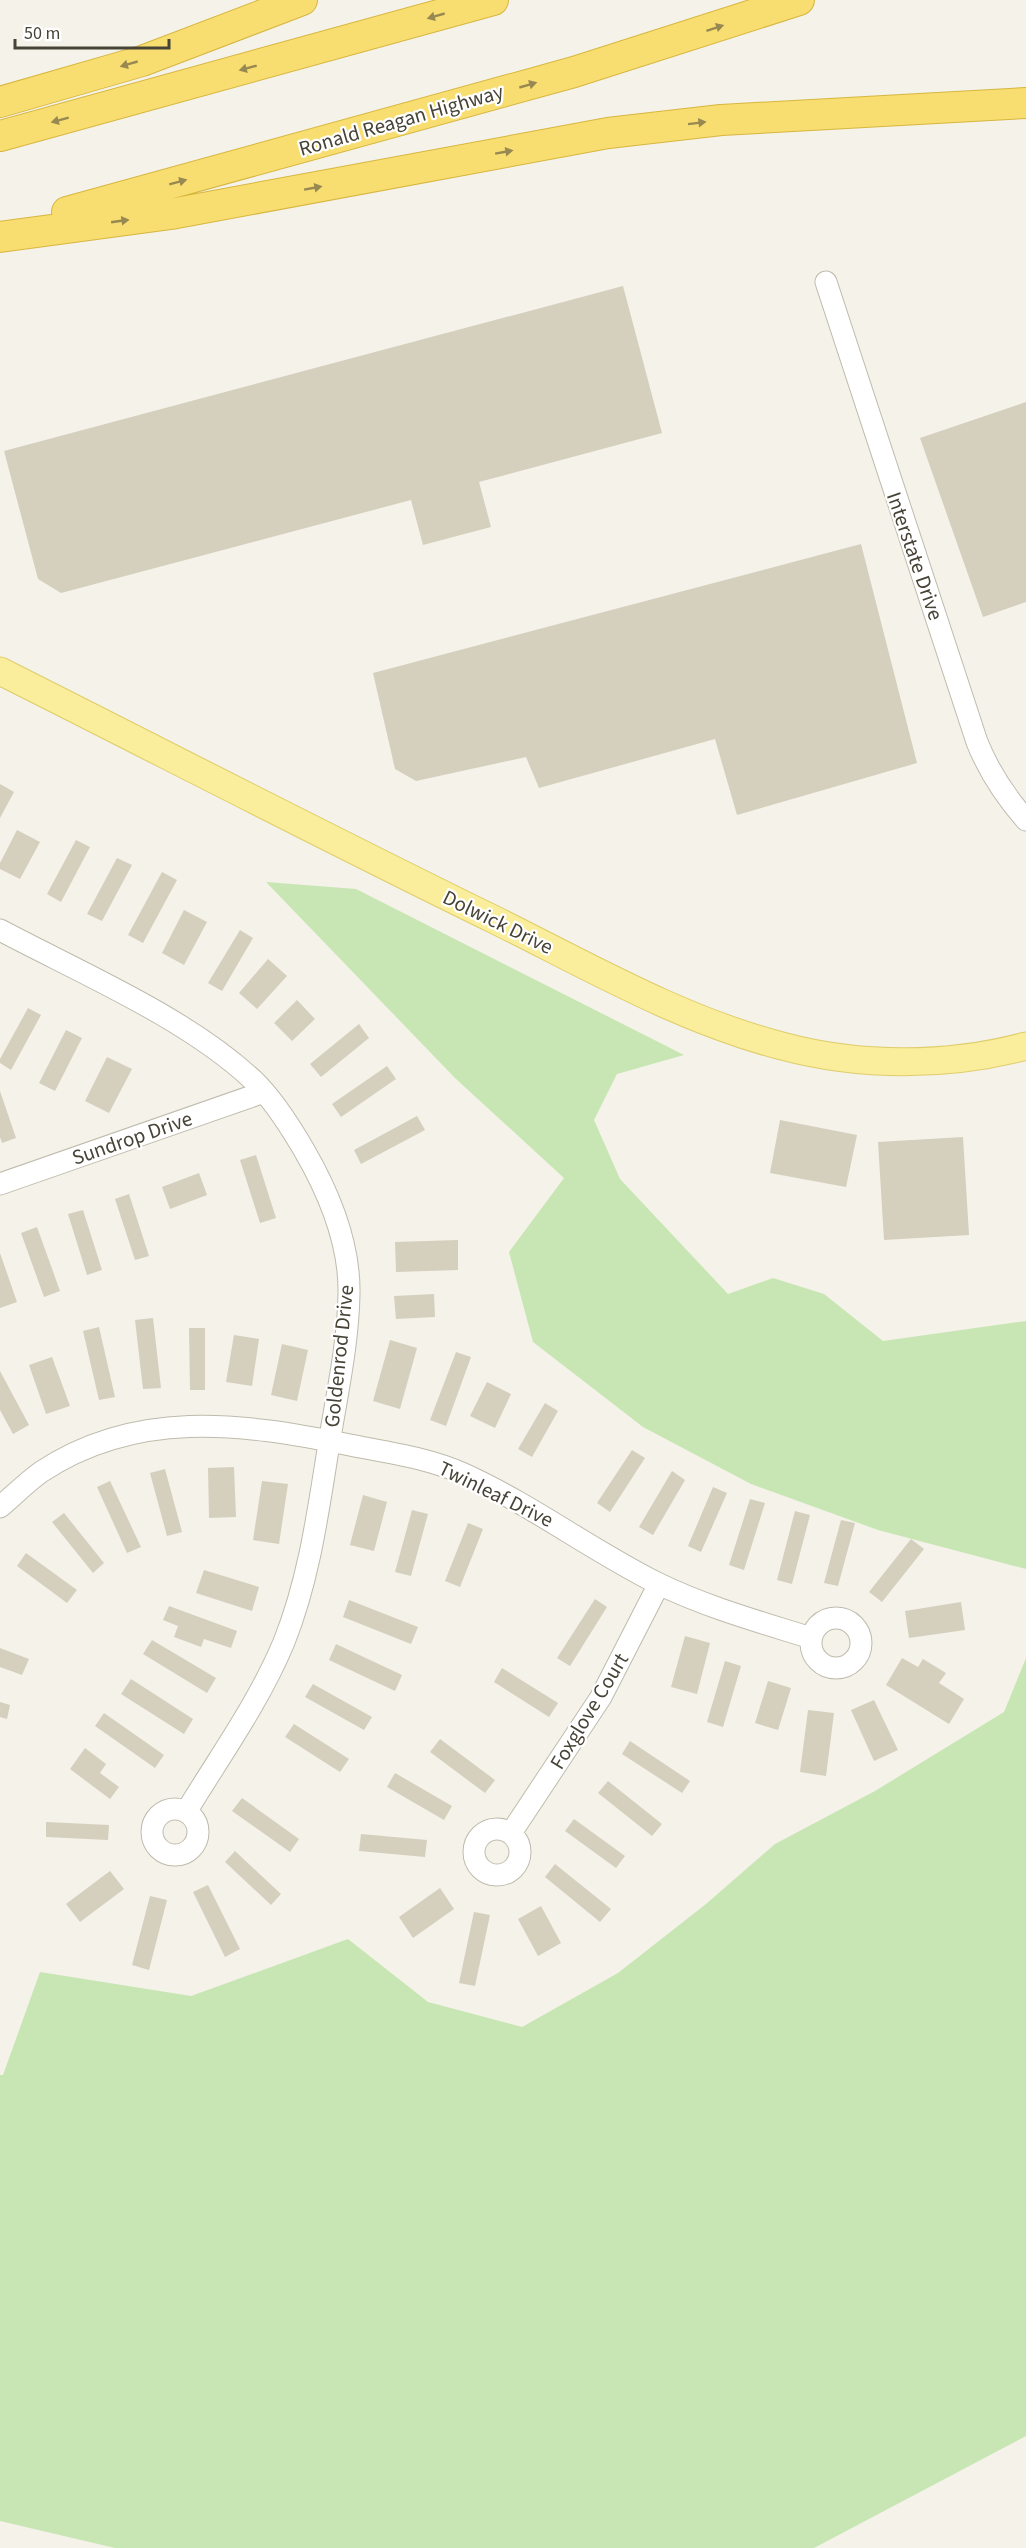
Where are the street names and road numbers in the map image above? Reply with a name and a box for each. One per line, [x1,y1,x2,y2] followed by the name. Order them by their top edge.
[295,76,507,164] street label: Ronald Reagan Highway
[879,488,951,624] street label: Interstate Drive
[438,882,558,962] street label: Dolwick Drive
[68,1103,196,1173] street label: Sundrop Drive
[317,1283,361,1429] street label: Goldenrod Drive
[434,1453,558,1535] street label: Twinleaf Drive
[542,1647,636,1775] street label: Foxglove Court

